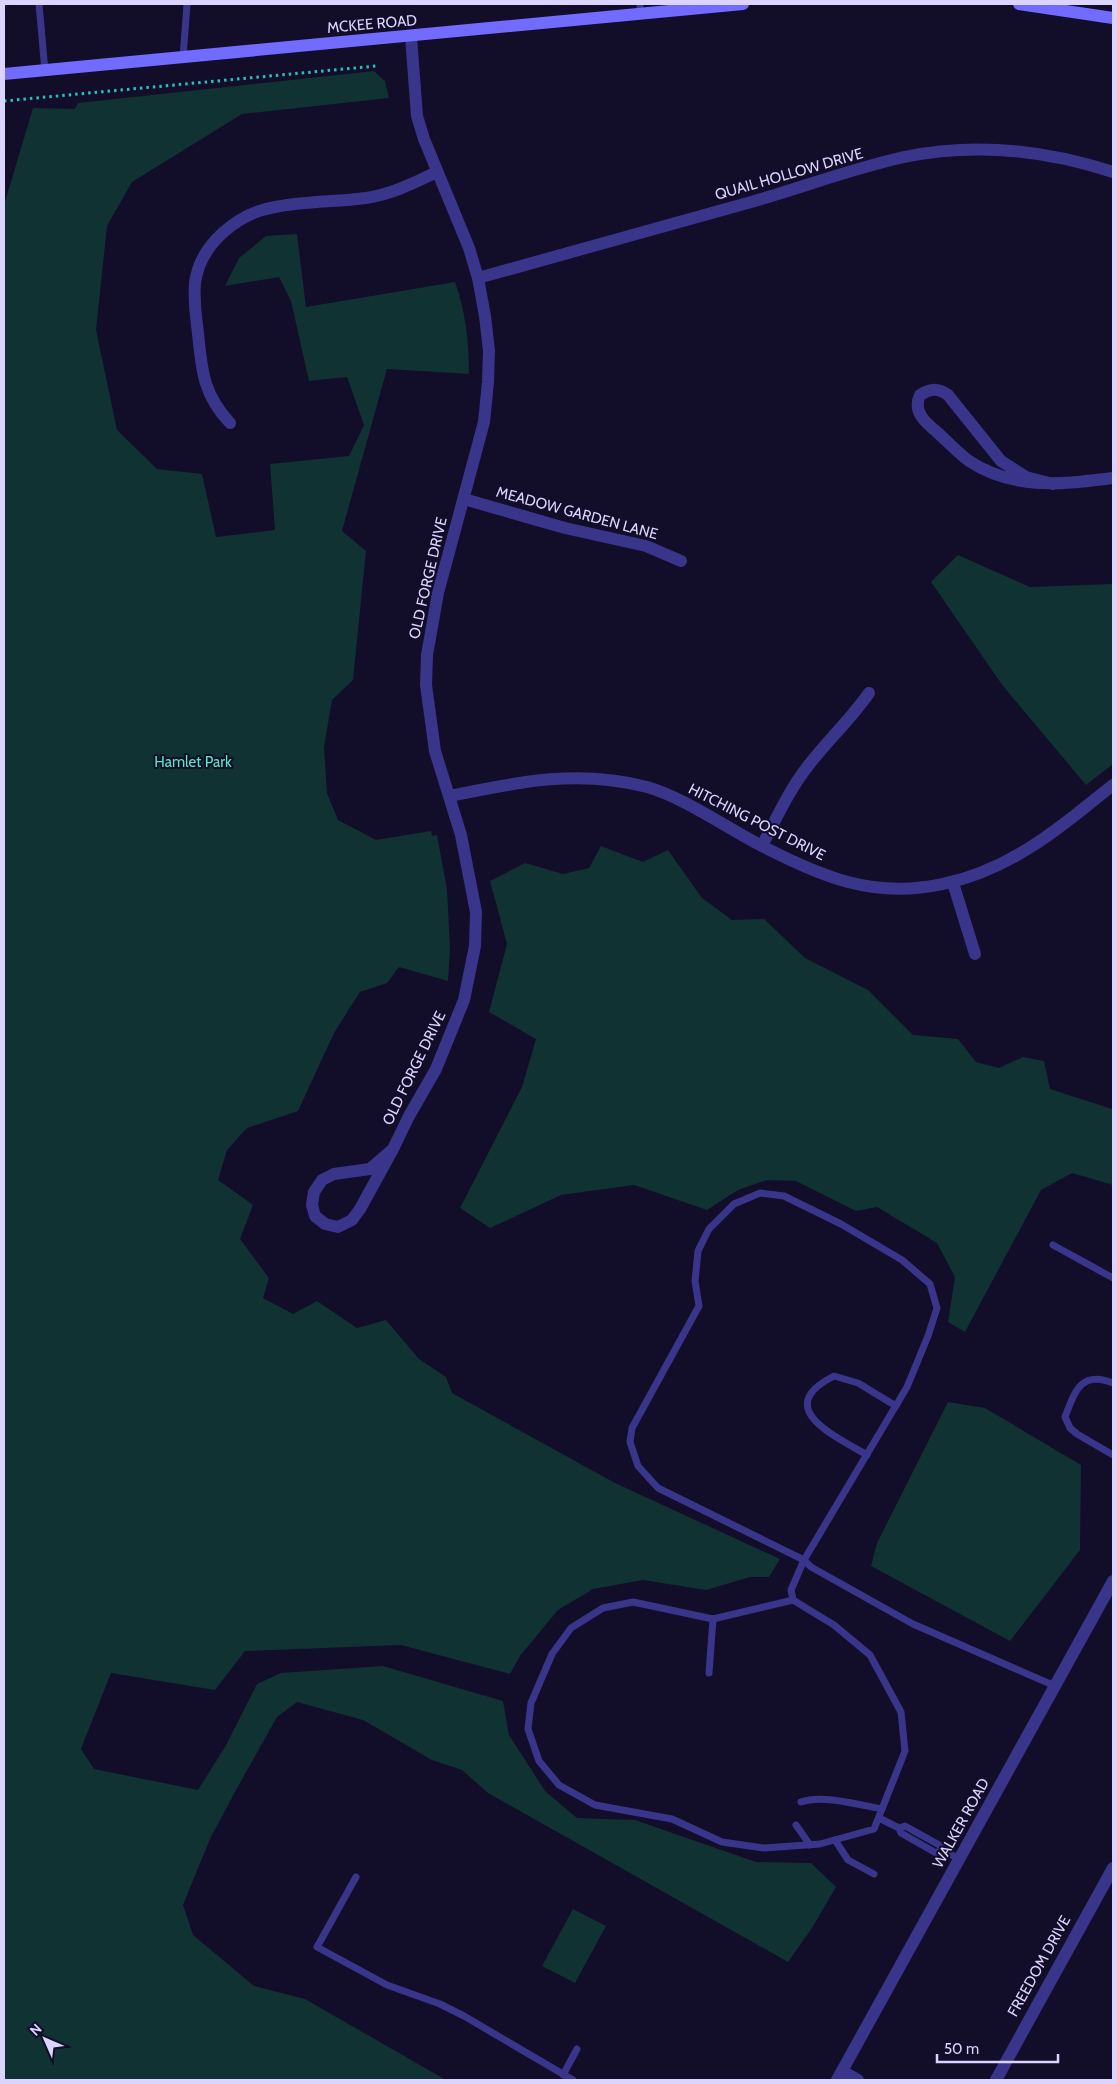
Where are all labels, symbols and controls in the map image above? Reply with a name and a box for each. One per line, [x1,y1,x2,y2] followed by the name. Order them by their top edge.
[326,11,418,37] street label: MCKEE ROAD
[713,144,865,204] street label: QUAIL HOLLOW DRIVE
[494,483,660,543] street label: MEADOW GARDEN LANE
[405,515,451,641] street label: OLD FORGE DRIVE
[154,753,232,771] park label: Hamlet Park
[686,780,828,864] street label: HITCHING POST DRIVE
[379,1008,449,1128] street label: OLD FORGE DRIVE
[929,1775,993,1871] street label: WALKER ROAD
[1004,1912,1074,2020] street label: FREEDOM DRIVE
[20,2014,70,2064] north arrow
[26,2020,46,2040] text: N
[937,2032,1058,2064] scale bar
[944,2040,979,2058] text: 50 m

